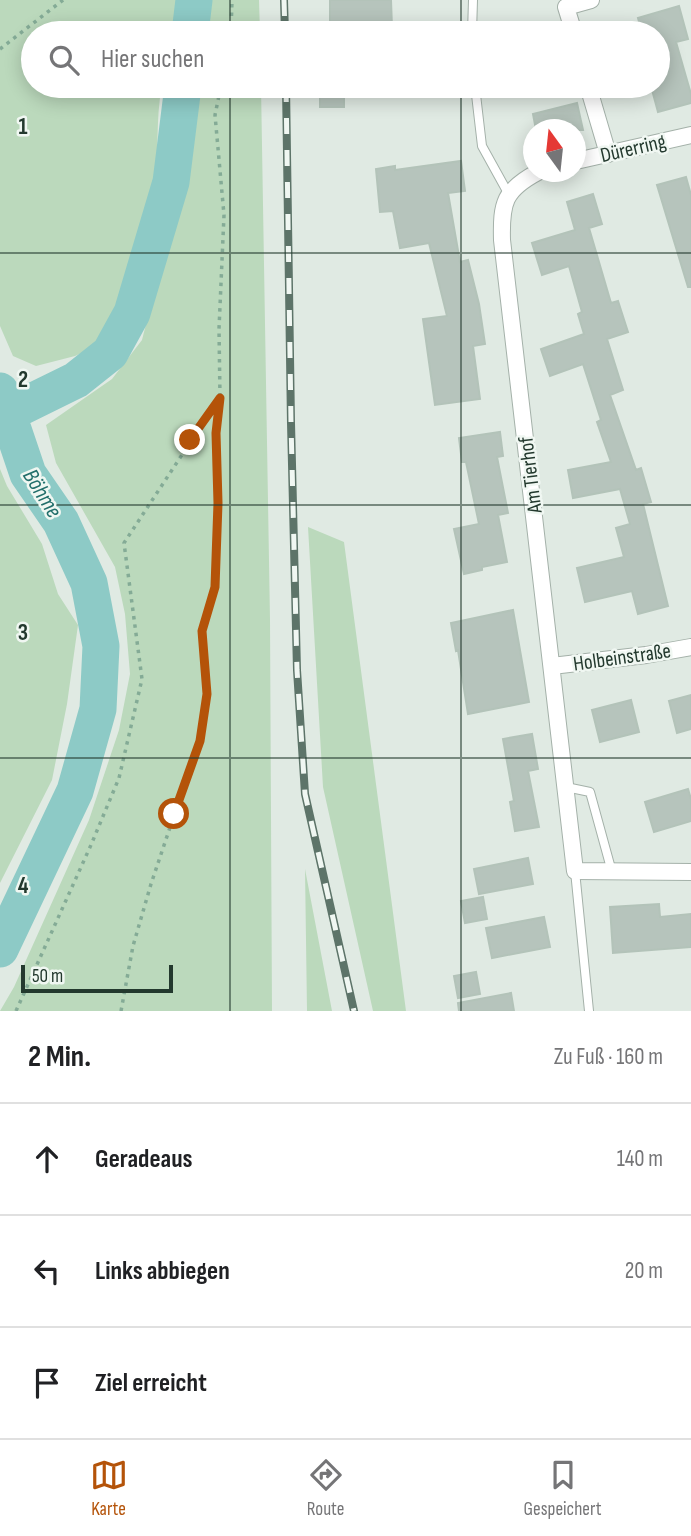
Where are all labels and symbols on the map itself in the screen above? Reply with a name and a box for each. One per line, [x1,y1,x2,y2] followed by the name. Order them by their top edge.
[18,113,28,141] text: 1
[523,119,586,182] north arrow
[598,129,668,168] street label: Dürerring
[18,366,28,394] text: 2
[174,424,205,455] route end
[513,434,548,516] street label: Am Tierhof
[16,464,68,523] water label: Böhme
[18,619,28,647] text: 3
[572,638,672,677] street label: Holbeinstraße
[158,798,189,829] route start
[18,872,29,900] text: 4
[21,962,173,994] scale bar

